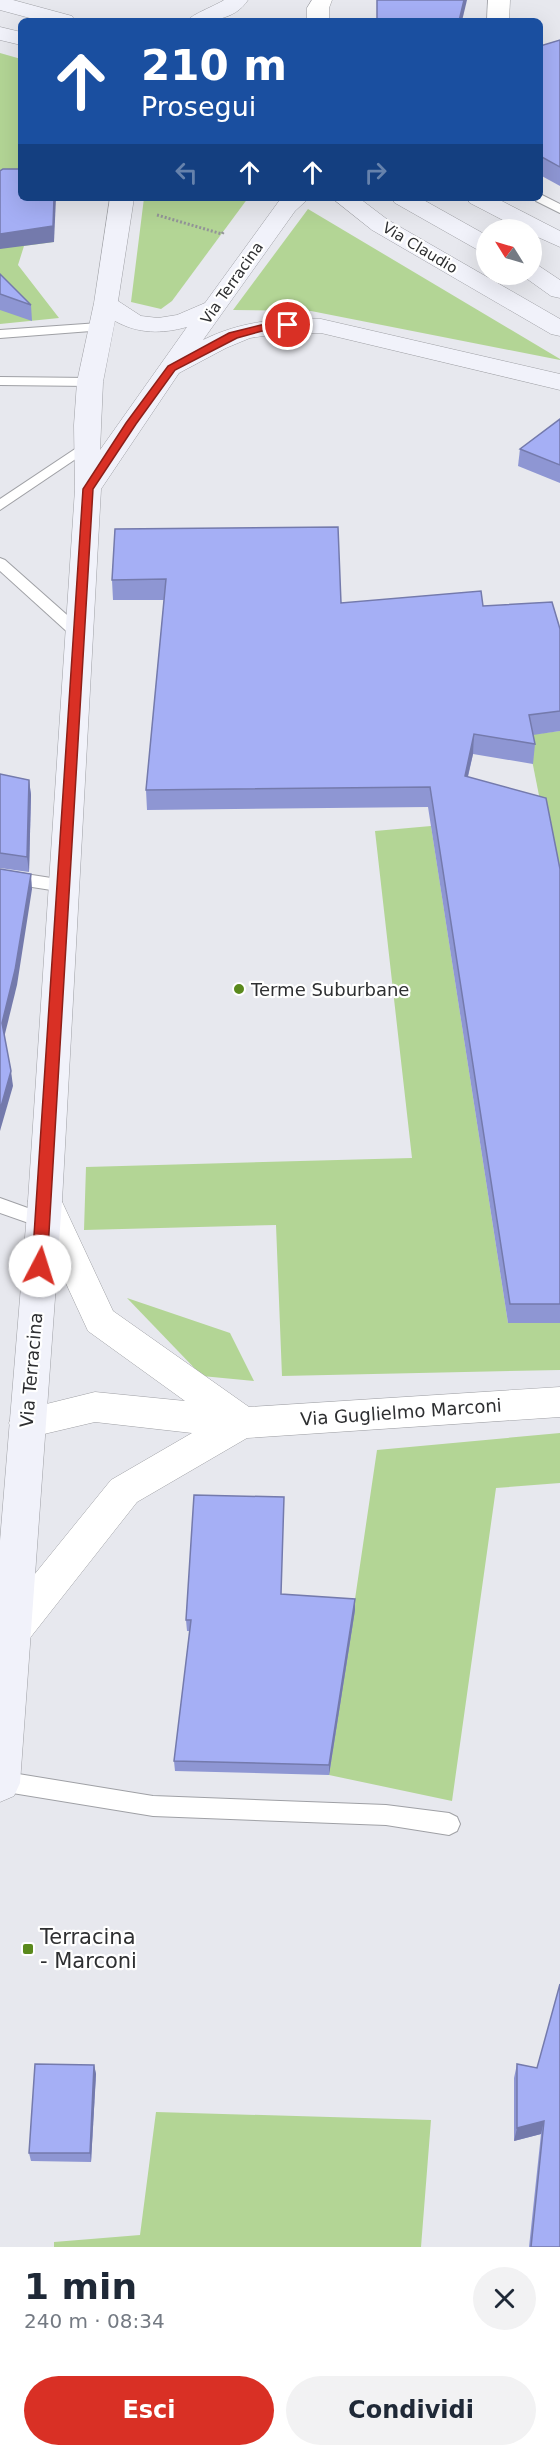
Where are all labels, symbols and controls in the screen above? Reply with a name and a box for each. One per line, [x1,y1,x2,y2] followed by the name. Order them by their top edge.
[141,41,287,90] text: 210 m
[42,42,120,120] icon: ahead
[141,91,256,122] text: Prosegui
[170,156,203,189] icon: left
[233,156,266,189] icon: ahead
[296,156,329,189] icon: ahead
[359,156,392,189] icon: right
[379,219,461,277] street label: Via Claudio
[476,219,542,285] north arrow
[476,219,542,285] map controls
[197,238,267,328] street label: Via Terracina
[262,299,313,350] pin
[271,308,304,341] icon: arrive
[250,979,409,1000] place label: Terme Suburbane
[232,982,246,996] marker: Terme Suburbane
[8,1234,72,1298] position arrow
[16,1312,46,1428] street label: Via Terracina
[300,1394,502,1430] street label: Via Guglielmo Marconi
[39,1925,137,1973] place label: Terracina - Marconi
[21,1942,35,1956] marker: Terracina - Marconi
[24,2266,137,2307] text: 1 min
[473,2267,536,2330] button: close
[24,2309,165,2333] text: 240 m · 08:34
[24,2376,274,2445] button: Esci
[286,2376,536,2445] button: Condividi

